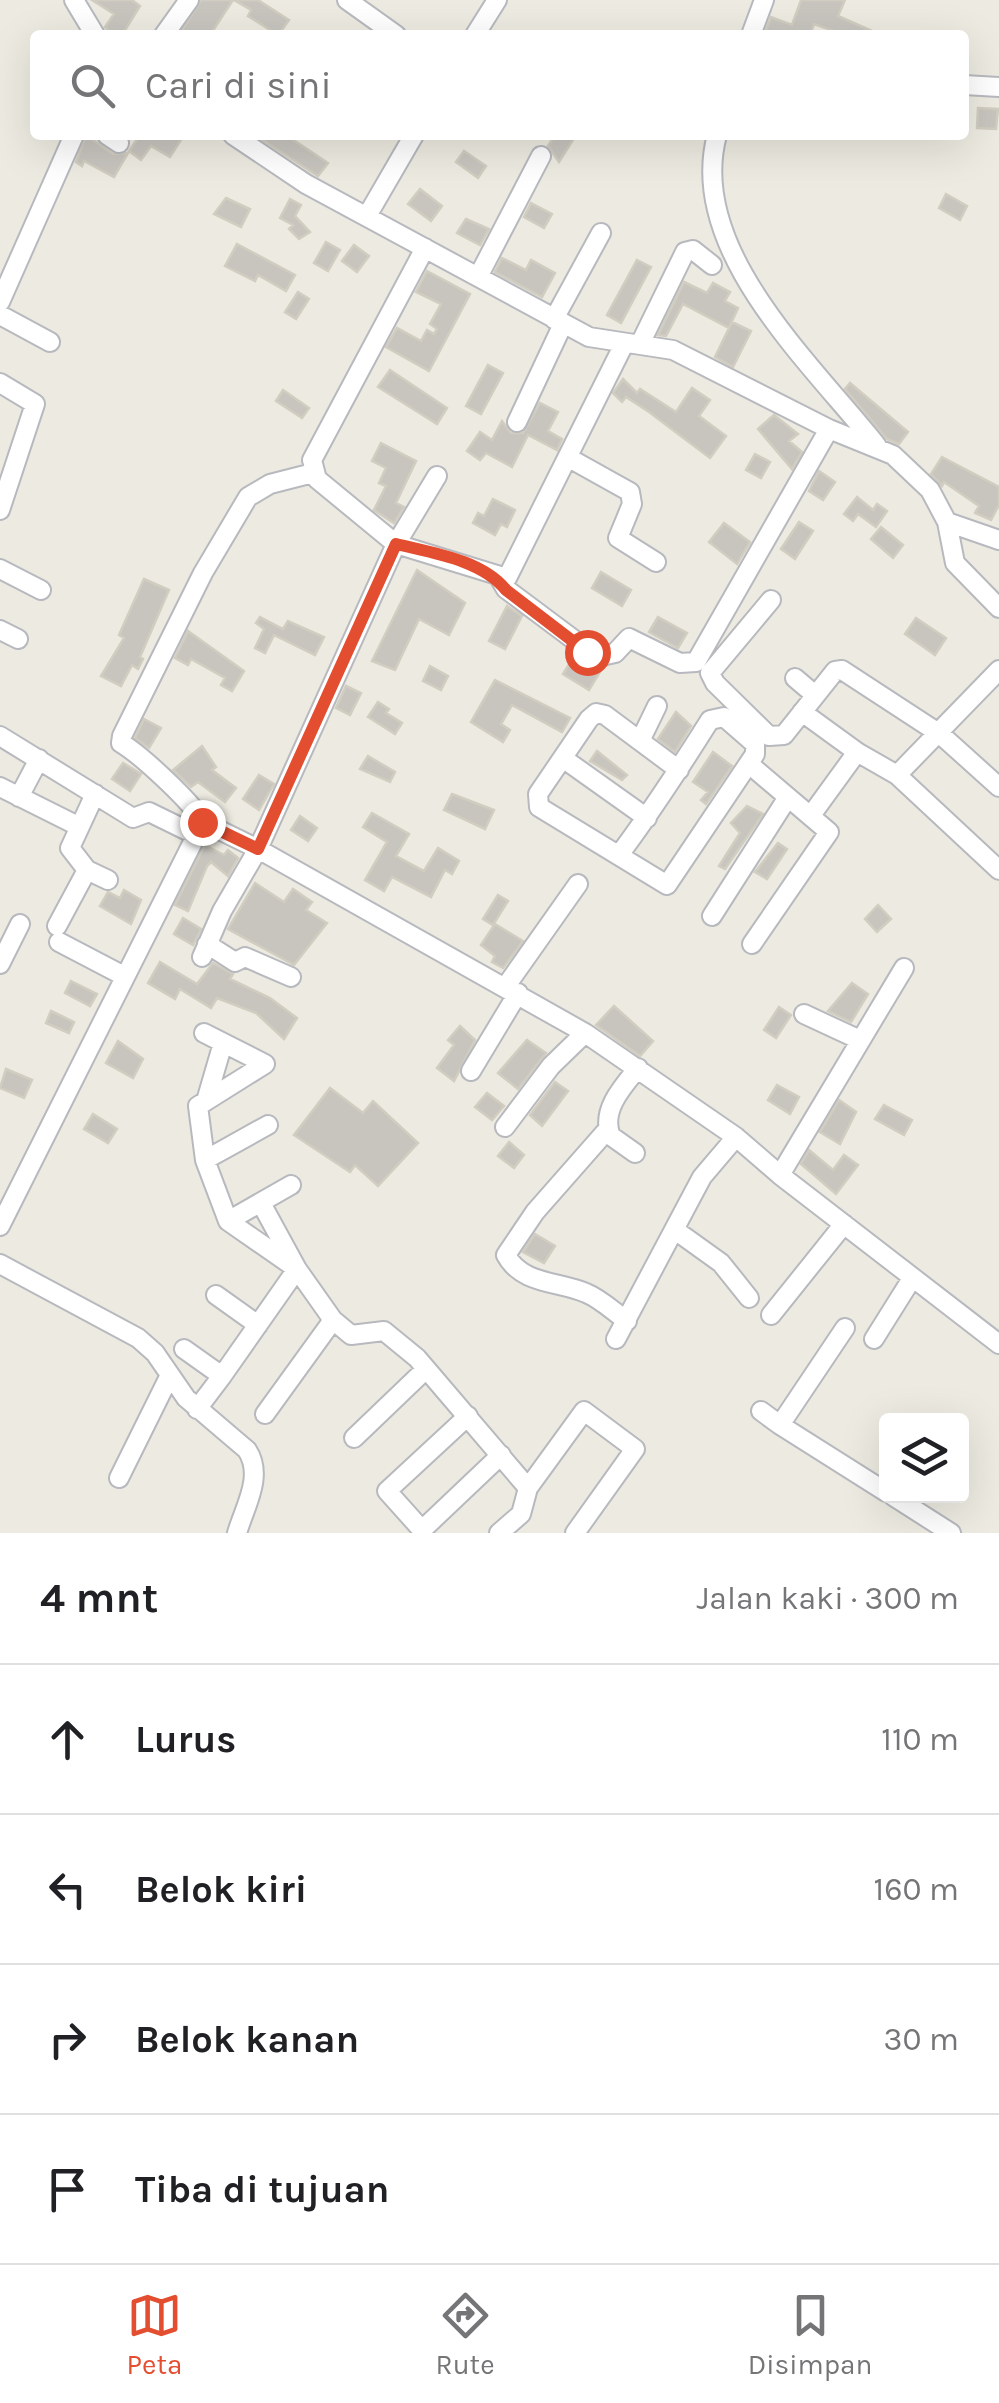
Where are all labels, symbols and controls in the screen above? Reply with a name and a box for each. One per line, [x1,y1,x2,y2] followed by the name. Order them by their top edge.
[30,30,969,140] search box
[65,58,120,113] icon: search
[145,63,332,108] text: Cari di sini
[565,630,611,676] route start
[180,800,226,846] route end
[879,1413,969,1503] map controls
[879,1413,969,1503] button: layers
[40,1573,158,1623] text: 4 mnt
[696,1580,959,1617] text: Jalan kaki · 300 m
[40,1712,95,1767] icon: ahead
[135,1717,236,1762] text: Lurus
[881,1721,959,1758] text: 110 m
[40,1862,95,1917] icon: left
[135,1867,307,1912] text: Belok kiri
[874,1871,959,1908] text: 160 m
[40,2012,95,2067] icon: right
[135,2017,359,2062] text: Belok kanan
[884,2021,959,2058] text: 30 m
[40,2162,95,2217] icon: arrive
[135,2167,390,2212] text: Tiba di tujuan
[127,2288,182,2381] tab: Peta
[436,2288,495,2381] tab: Rute
[748,2288,872,2381] tab: Disimpan

